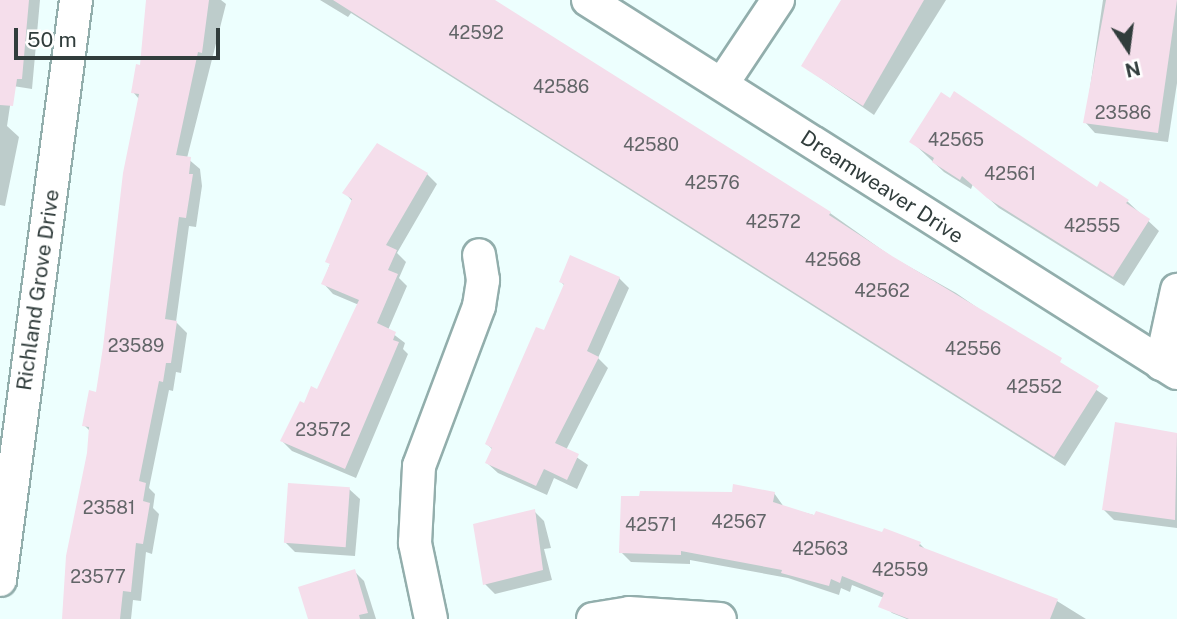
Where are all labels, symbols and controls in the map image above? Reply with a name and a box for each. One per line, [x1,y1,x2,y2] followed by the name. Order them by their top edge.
[18,14,224,58] scale bar
[1093,14,1163,84] north arrow
[448,22,504,44] house number: 42592
[27,27,77,52] text: 50 m
[1123,57,1142,82] text: N
[533,76,589,98] house number: 42586
[1095,102,1151,124] house number: 23586
[796,125,968,249] street label: Dreamweaver Drive
[928,129,984,151] house number: 42565
[623,134,679,156] house number: 42580
[984,163,1036,185] house number: 42561
[684,172,740,194] house number: 42576
[11,188,65,392] street label: Richland Grove Drive
[745,211,801,233] house number: 42572
[1064,215,1120,237] house number: 42555
[805,249,861,271] house number: 42568
[854,280,910,302] house number: 42562
[108,335,164,357] house number: 23589
[945,338,1001,360] house number: 42556
[1006,376,1062,398] house number: 42552
[295,419,351,441] house number: 23572
[83,497,135,519] house number: 23581
[711,511,767,533] house number: 42567
[625,514,677,536] house number: 42571
[792,538,848,560] house number: 42563
[872,559,928,581] house number: 42559
[70,566,126,588] house number: 23577

